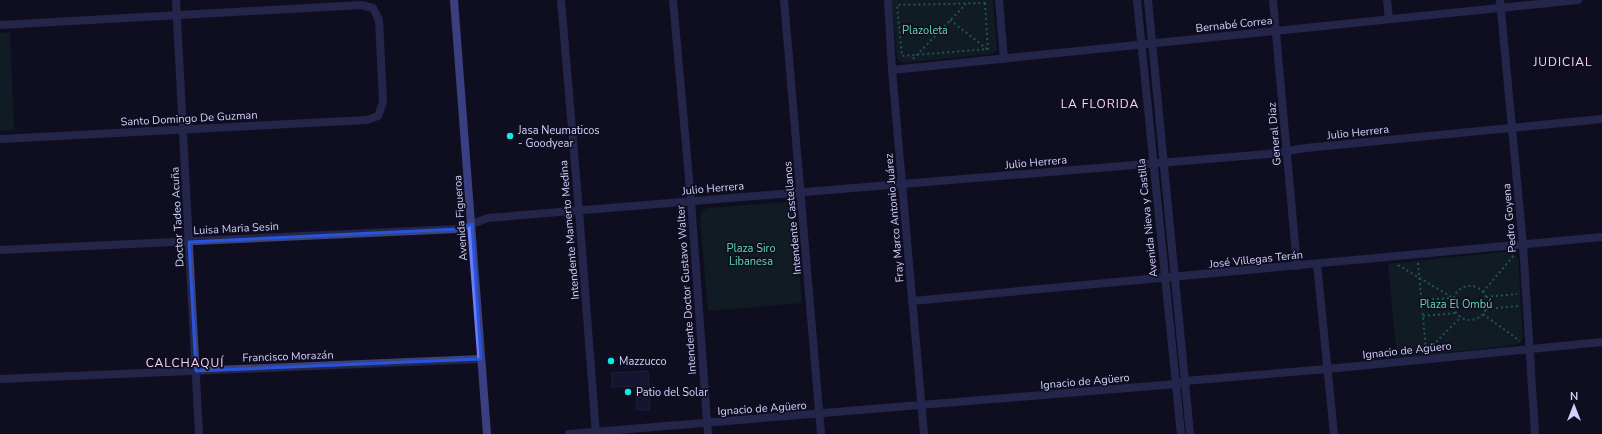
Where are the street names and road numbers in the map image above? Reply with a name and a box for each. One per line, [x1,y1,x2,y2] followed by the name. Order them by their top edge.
[1195,13,1273,36] street label: Bernabé Correa
[1264,102,1285,166] street label: General Díaz
[120,107,258,130] street label: Santo Domingo De Guzman
[1325,122,1390,143] street label: Julio Herrera
[1003,152,1068,173] street label: Julio Herrera
[881,153,908,283] street label: Fray Marco Antonio Juárez
[1134,158,1161,278] street label: Avenida Nieva y Castilla
[556,160,583,300] street label: Intendente Mamerto Medina
[780,161,805,275] street label: Intendente Castellanos
[167,166,188,267] street label: Doctor Tadeo Acuña
[450,174,471,261] street label: Avenida Figueroa
[680,178,745,199] street label: Julio Herrera
[1499,183,1520,253] street label: Pedro Goyena
[673,205,700,375] street label: Intendente Doctor Gustavo Walter
[193,219,279,238] street label: Luisa Maria Sesin
[1207,247,1304,272] street label: José Villegas Terán
[1362,338,1452,363] street label: Ignacio de Agüero
[242,347,334,366] street label: Francisco Morazán
[1040,370,1130,393] street label: Ignacio de Agüero
[717,398,807,419] street label: Ignacio de Agüero

